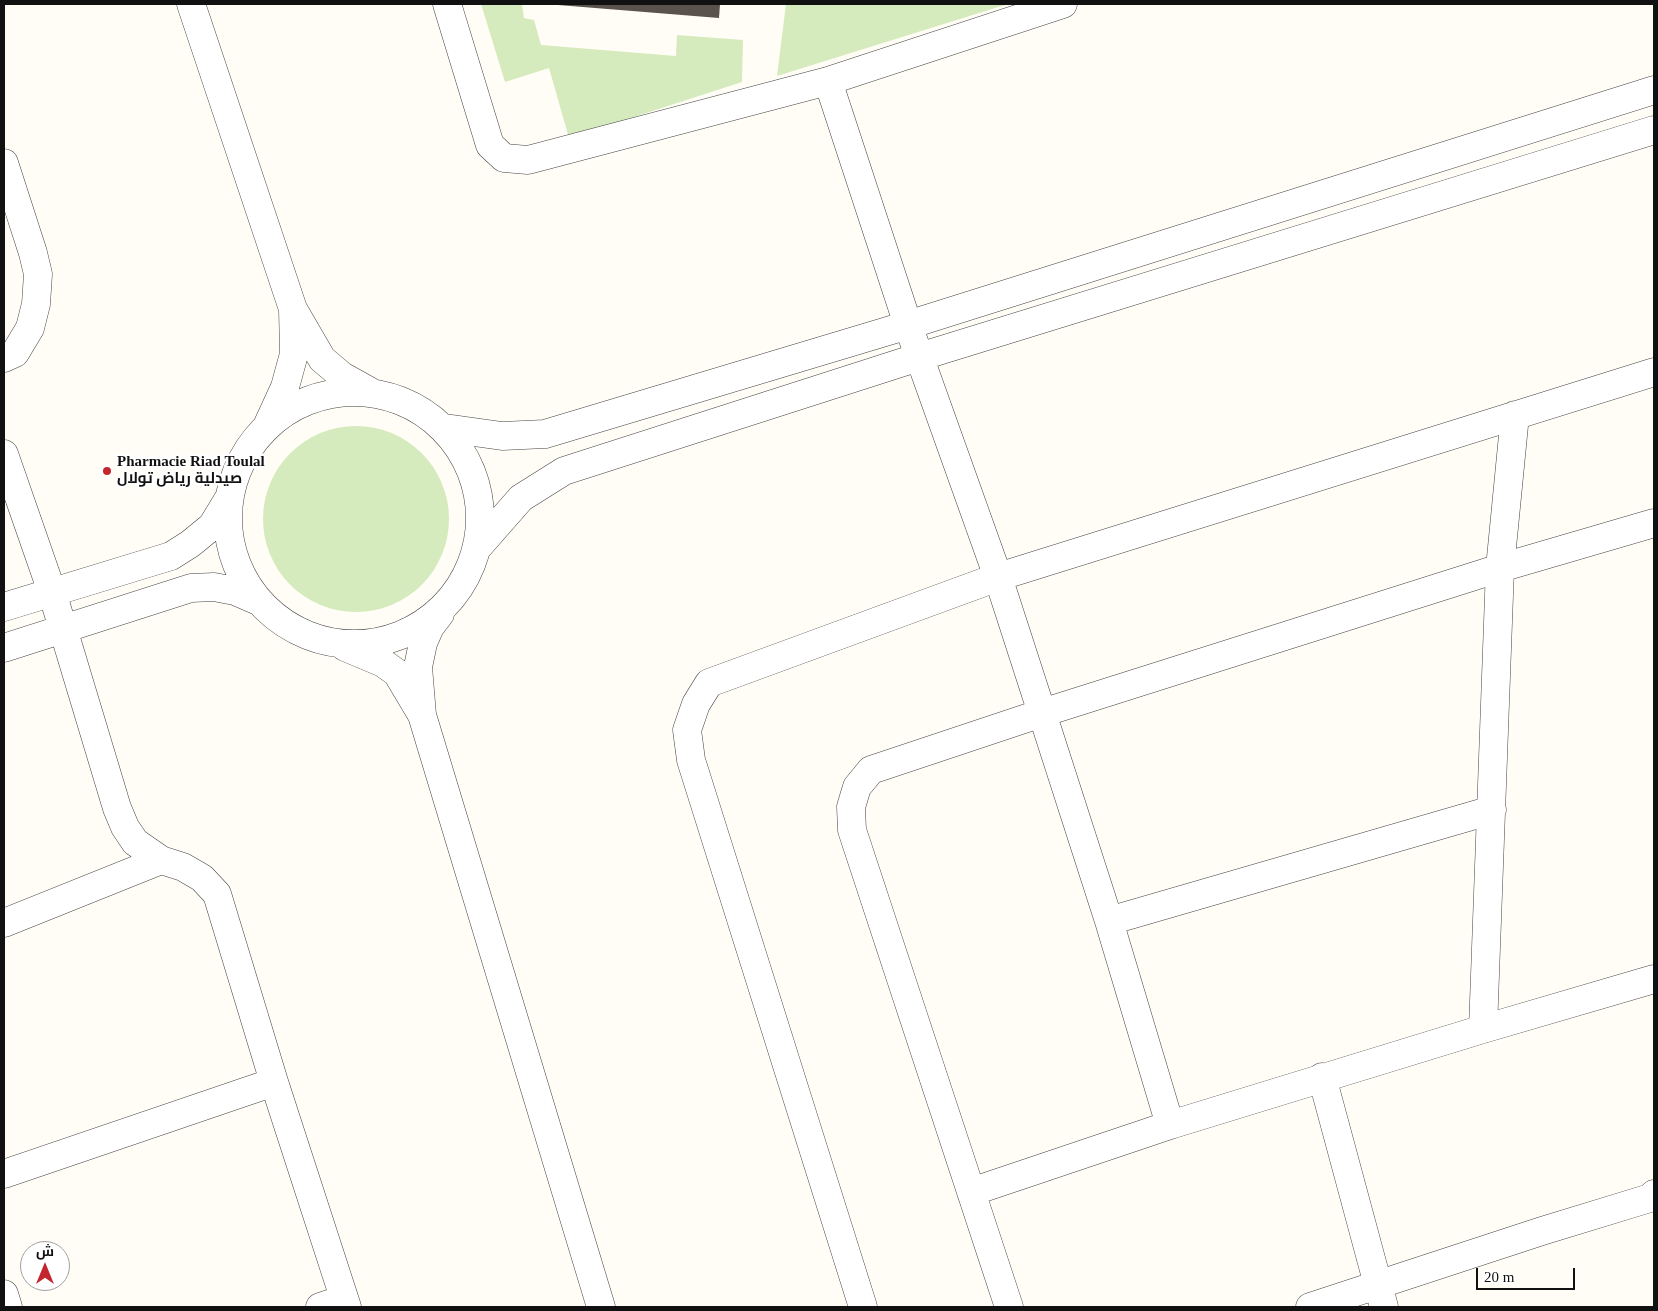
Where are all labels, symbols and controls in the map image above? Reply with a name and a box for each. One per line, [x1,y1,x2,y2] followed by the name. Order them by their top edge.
[117,453,265,488] place label: Pharmacie Riad Toulal صيدلية رياض تولال
[101,465,113,477] marker: Pharmacie Riad Toulal صيدلية رياض تولال
[20,1241,70,1291] north arrow
[36,1244,54,1259] text: ش
[1478,1258,1577,1290] scale bar
[1484,1269,1514,1285] text: 20 m

